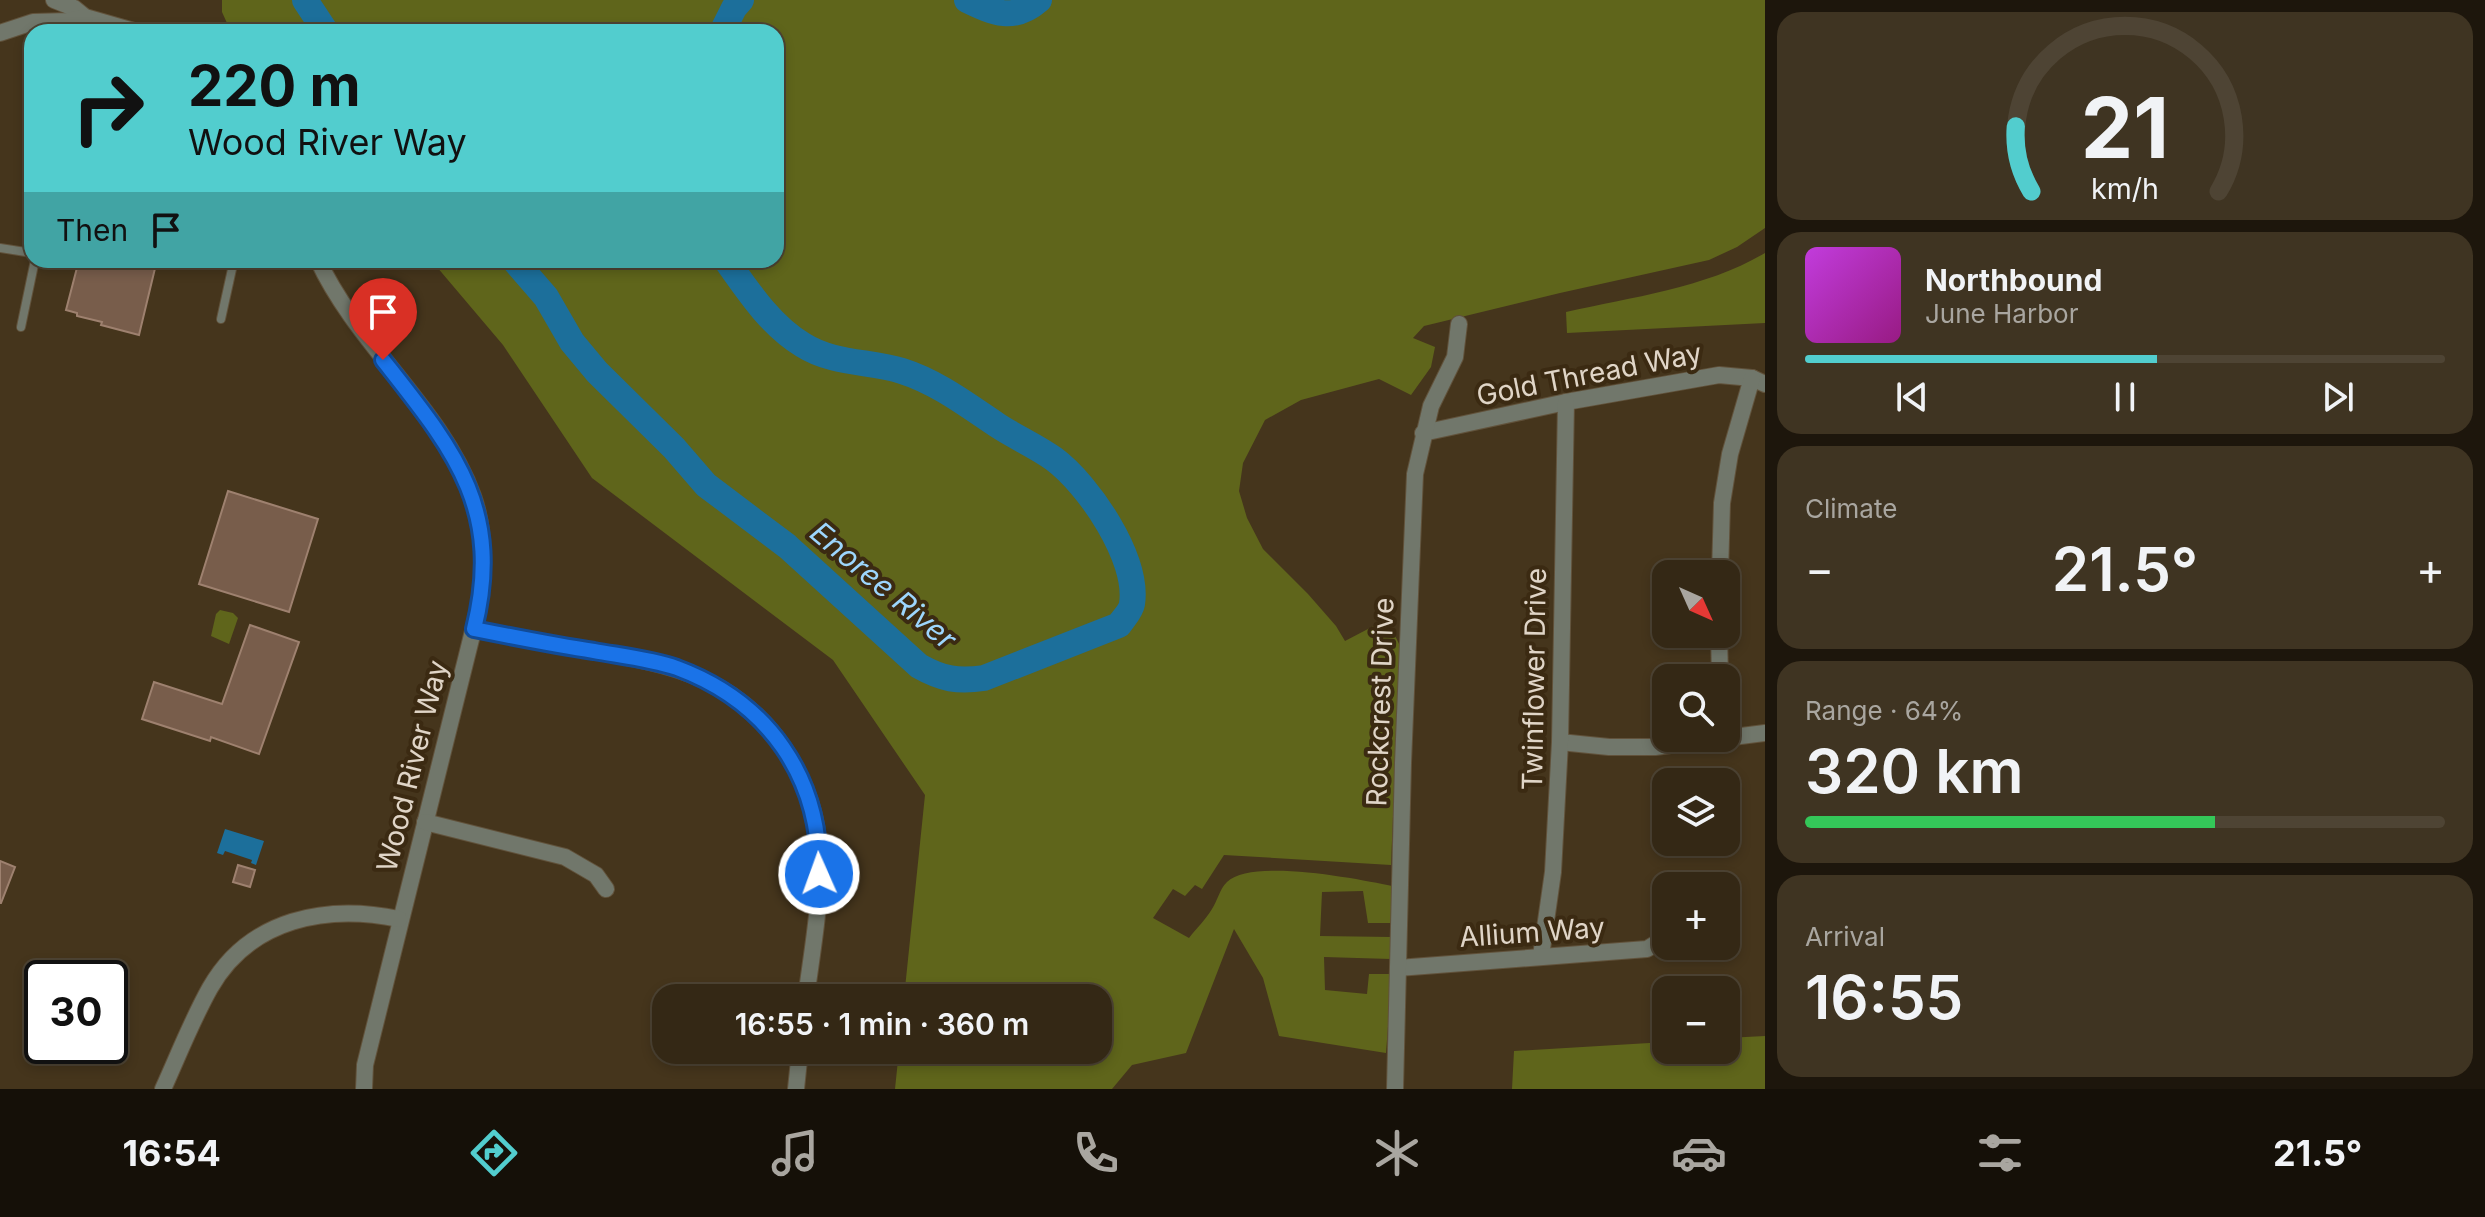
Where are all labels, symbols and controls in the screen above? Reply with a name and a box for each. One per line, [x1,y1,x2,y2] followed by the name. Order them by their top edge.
[188,52,361,120] text: 220 m
[56,56,160,160] icon: right
[2081,77,2169,178] text: 21
[188,120,467,164] text: Wood River Way
[2091,171,2159,206] text: km/h
[144,208,188,252] icon: arrive
[56,212,128,248] text: Then
[1925,262,2102,298] text: Northbound
[349,278,417,360] pin
[361,290,405,334] icon: arrive
[1925,298,2078,329] text: June Harbor
[1473,335,1705,413] street label: Gold Thread Way
[1890,375,1934,419] icon: previous
[2103,375,2147,419] icon: pause
[2316,375,2360,419] icon: next
[1805,493,1897,524] text: Climate
[803,514,964,657] water label: Enoree River
[2052,533,2198,605] text: 21.5°
[1805,542,1834,596] text: −
[2416,542,2445,596] text: +
[1652,560,1740,648] north arrow
[1652,560,1740,1064] map controls
[1515,567,1553,791] street label: Twinflower Drive
[1359,597,1401,807] street label: Rockcrest Drive
[369,657,455,875] street label: Wood River Way
[1652,664,1740,752] button: search
[1805,695,1963,726] text: Range · 64%
[1805,735,2023,807] text: 320 km
[1652,768,1740,856] button: layers
[777,832,861,916] position arrow
[1652,872,1740,960] button: +
[1458,910,1606,954] street label: Allium Way
[1805,921,1885,952] text: Arrival
[24,960,128,1064] speed limit sign: 30
[1805,961,1963,1033] text: 16:55
[1652,976,1740,1064] button: −
[735,1006,1029,1042] text: 16:55 · 1 min · 360 m
[466,1125,522,1181] icon: directions
[767,1125,823,1181] icon: music
[1068,1125,1124,1181] icon: phone
[1369,1125,1425,1181] icon: climate
[1671,1125,1727,1181] icon: car
[1972,1125,2028,1181] icon: filters
[123,1131,221,1175] text: 16:54
[2273,1131,2362,1175] text: 21.5°

